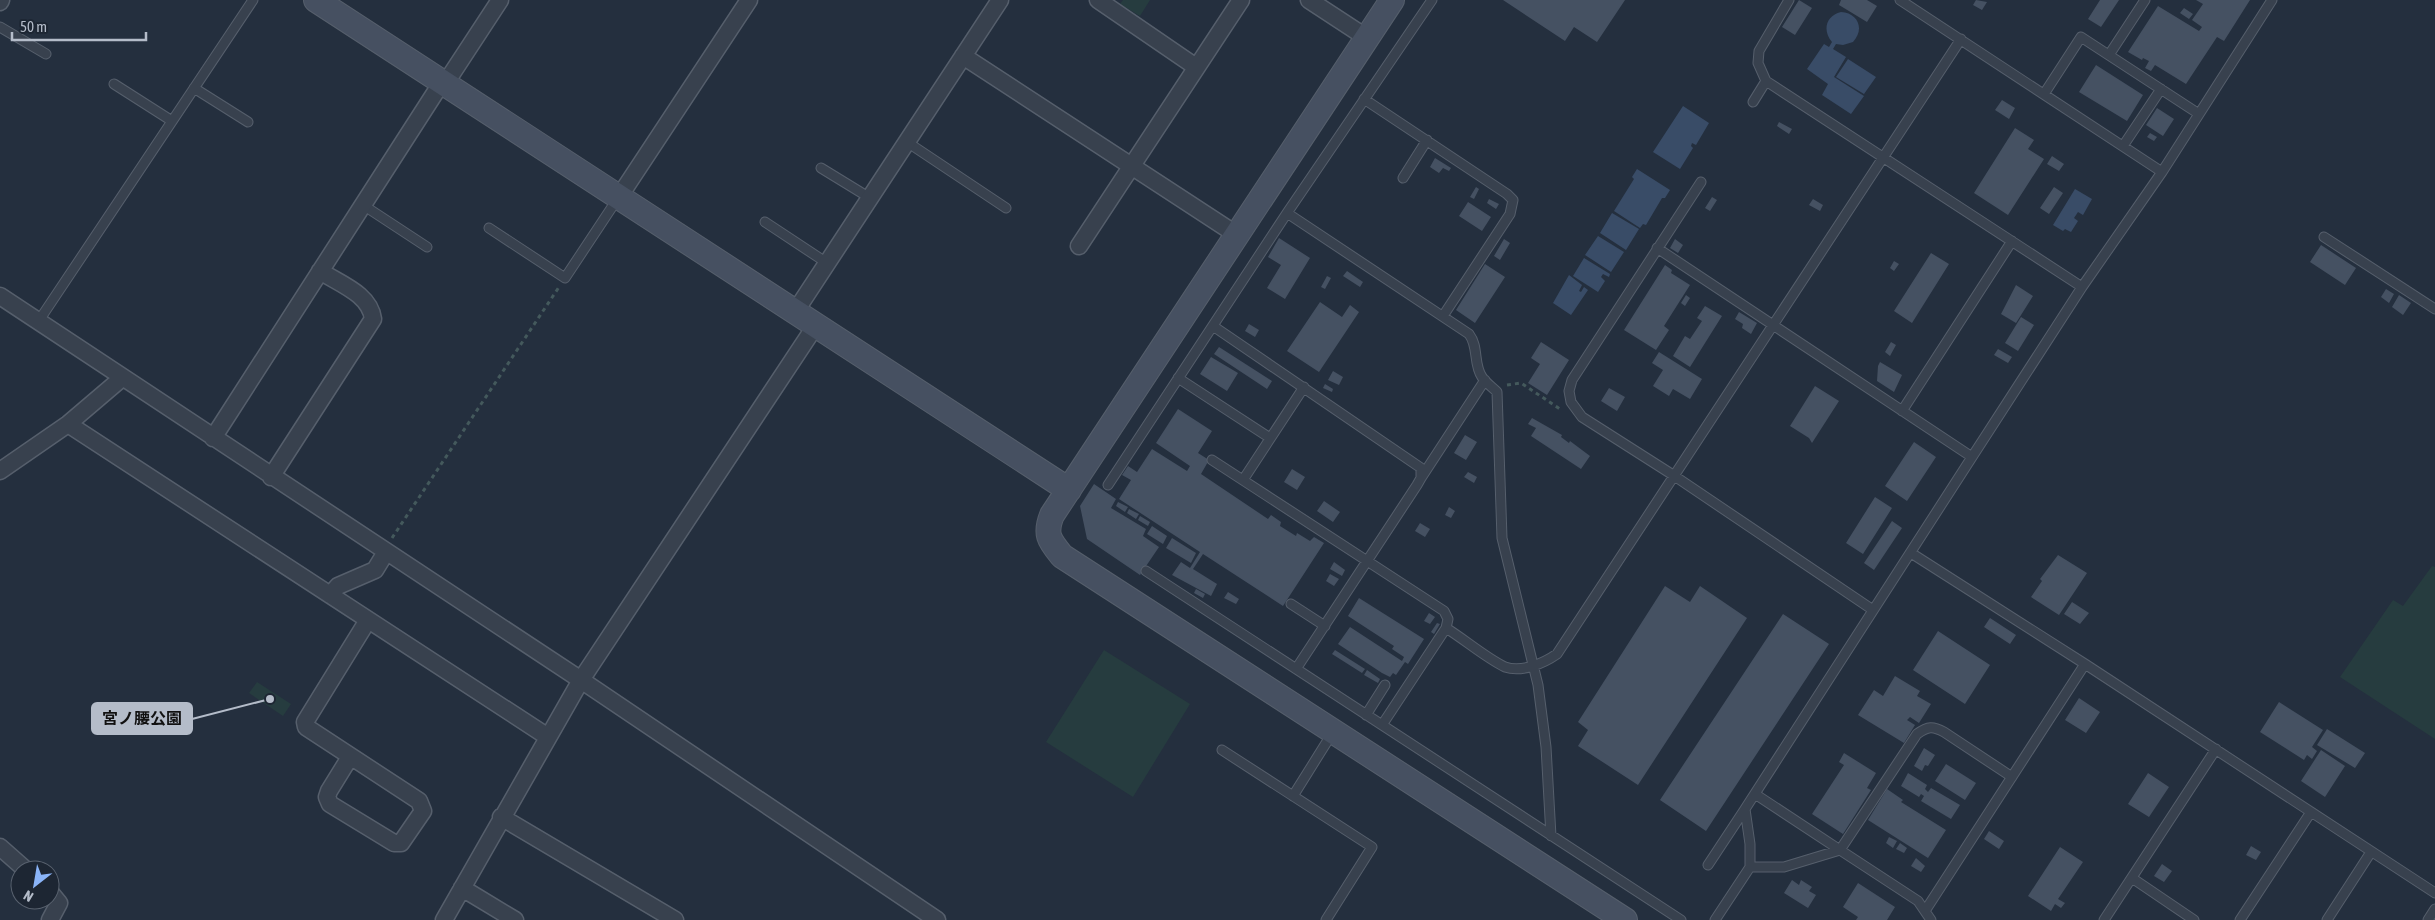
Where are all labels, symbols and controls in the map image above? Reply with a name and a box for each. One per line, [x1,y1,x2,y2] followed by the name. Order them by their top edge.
[12,10,146,42] scale bar
[20,18,47,35] text: 50 m
[92,703,192,734] callout: 宮ノ腰公園
[102,709,182,727] text: 宮ノ腰公園
[10,860,60,910] north arrow
[21,887,36,905] text: N

